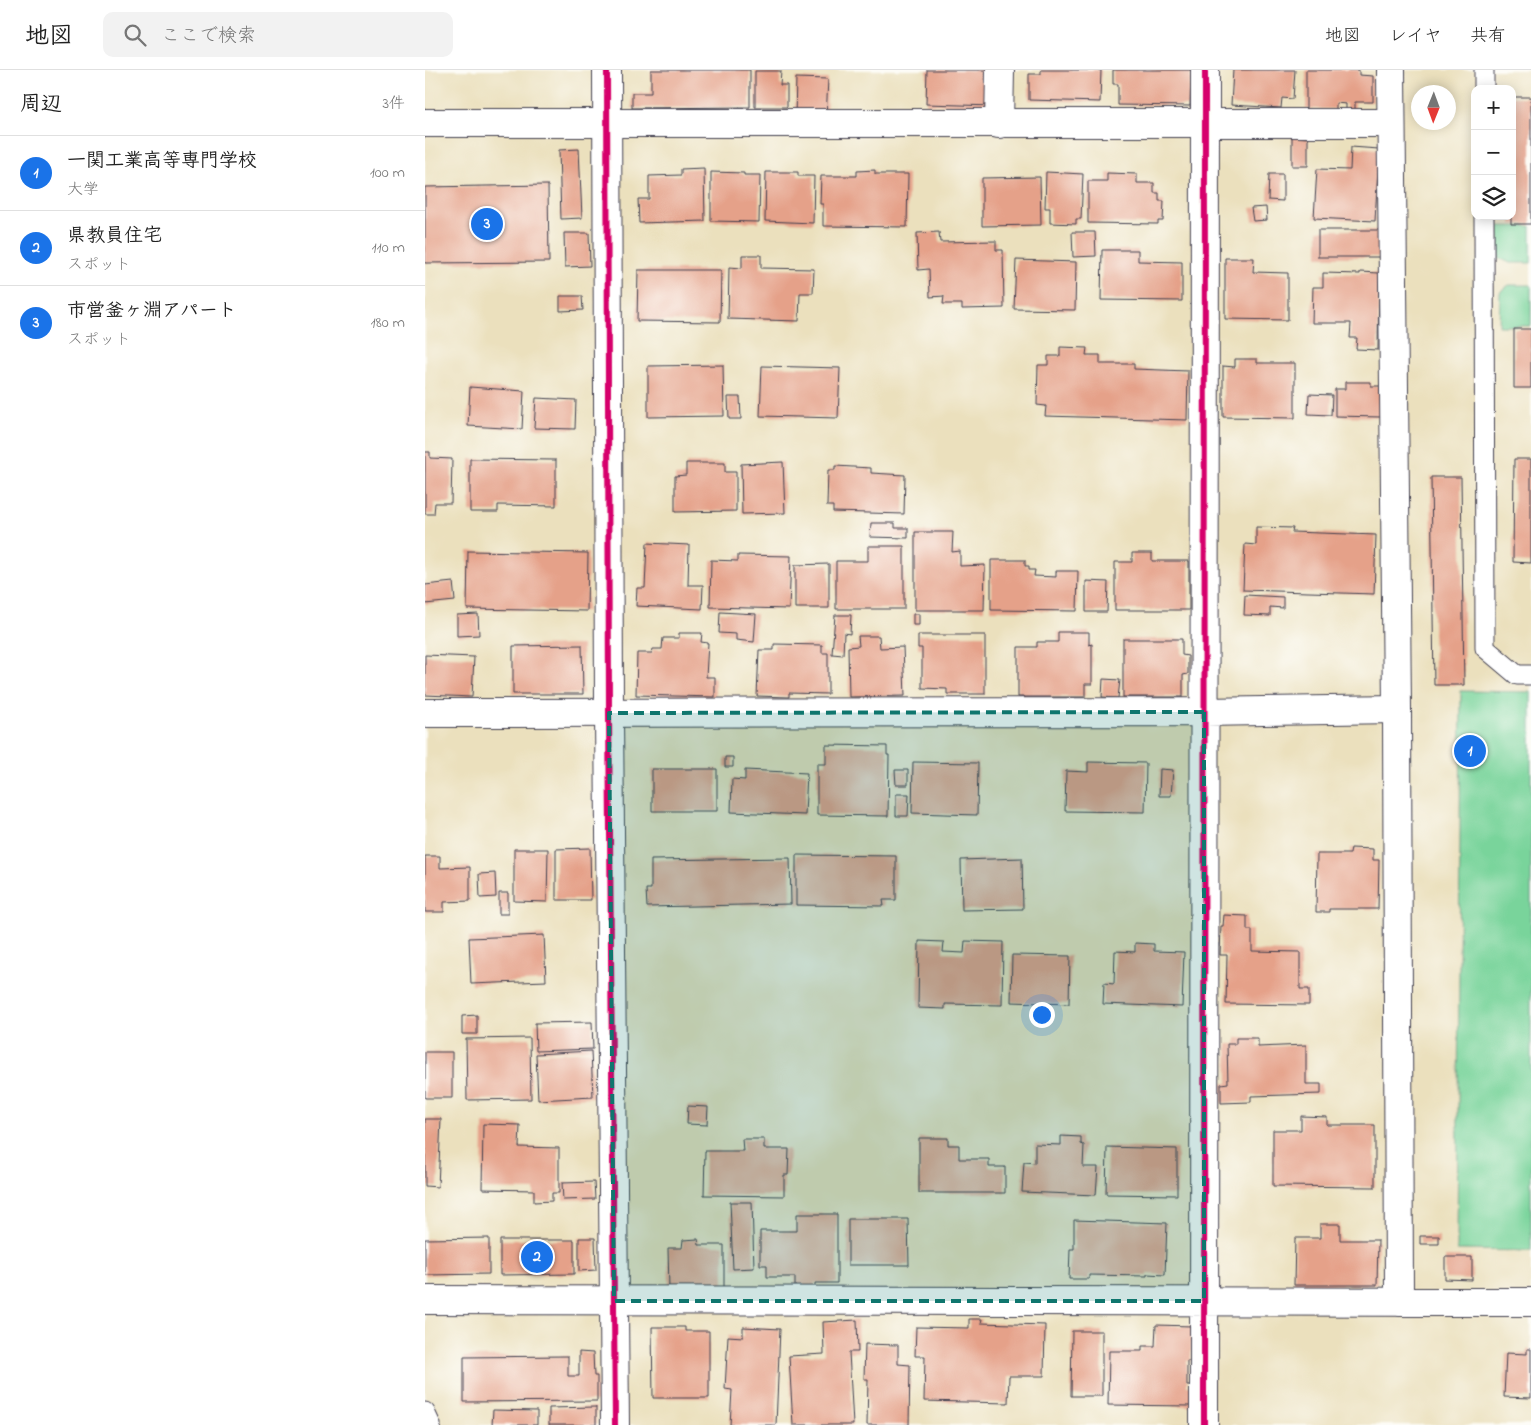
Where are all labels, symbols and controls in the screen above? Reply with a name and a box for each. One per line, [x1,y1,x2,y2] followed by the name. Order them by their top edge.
[103,12,453,57] search box
[25,20,73,55] text: 地図
[121,21,149,49] icon: search
[161,23,256,50] text: ここで検索
[1325,24,1361,50] text: 地図
[1389,24,1442,50] text: レイヤ
[1470,24,1506,50] text: 共有
[1411,85,1456,130] north arrow
[1471,85,1516,220] map controls
[1471,85,1516,130] button: +
[20,90,62,120] text: 周辺
[382,92,405,116] text: 3件
[1471,130,1516,175] button: −
[67,148,257,175] text: 一関工業高等専門学校
[33,161,39,185] text: 1
[370,161,405,185] text: 100 m
[1471,175,1516,220] button: layers
[67,178,99,202] text: 大学
[471,205,503,243] pin: 3
[67,223,162,250] text: 県教員住宅
[32,236,40,260] text: 2
[371,236,405,260] text: 110 m
[67,253,131,277] text: スポット
[67,298,237,325] text: 市営釜ヶ淵アパート
[33,311,39,335] text: 3
[371,311,405,335] text: 180 m
[67,328,131,352] text: スポット
[1454,732,1486,770] pin: 1
[1029,1002,1055,1028] your location
[521,1238,553,1276] pin: 2

